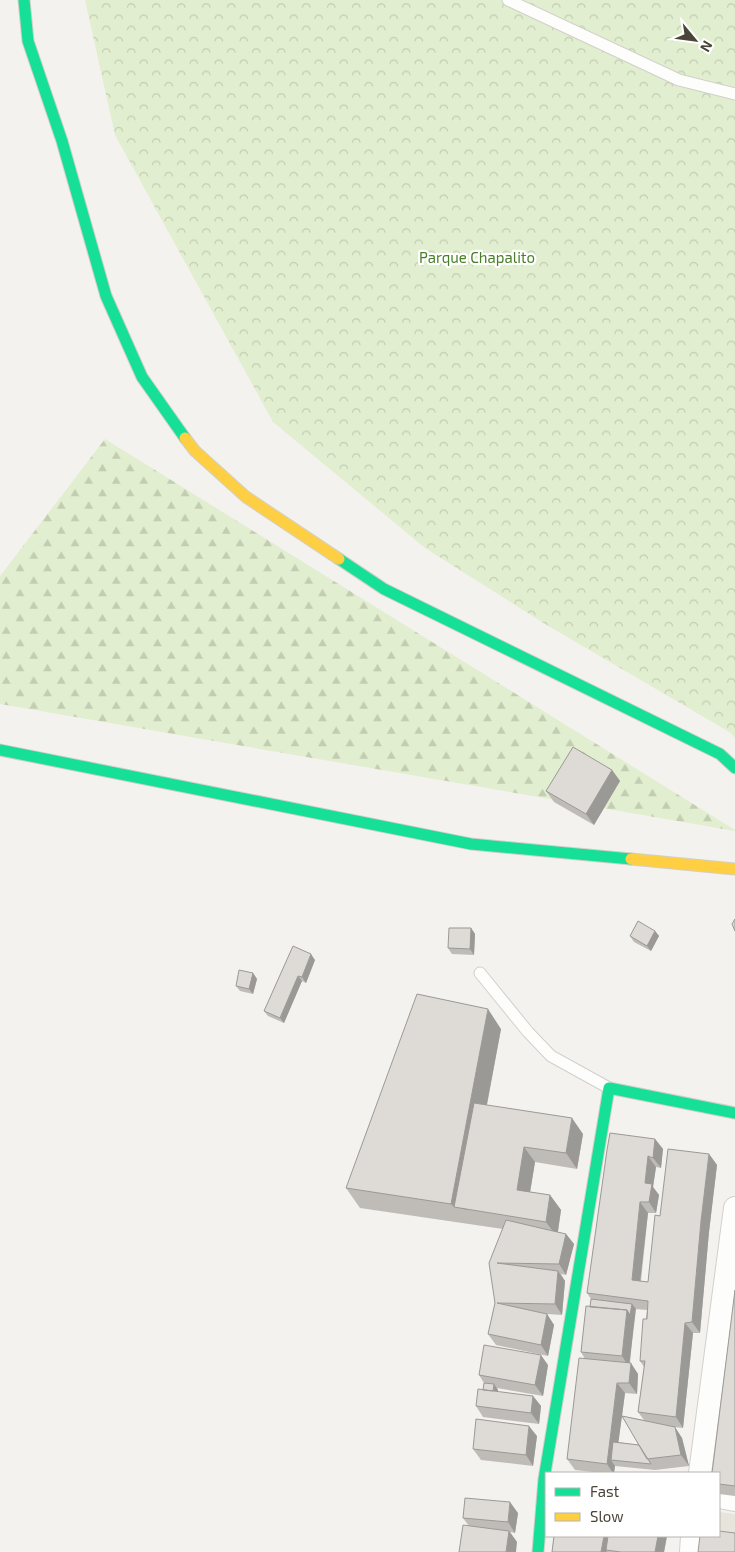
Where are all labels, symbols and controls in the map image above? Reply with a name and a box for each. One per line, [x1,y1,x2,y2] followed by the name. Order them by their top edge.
[670,15,720,65] north arrow
[697,38,717,55] text: N
[419,248,535,266] park label: Parque Chapalito
[545,1472,720,1537] legend
[590,1482,620,1500] text: Fast
[590,1507,624,1525] text: Slow

